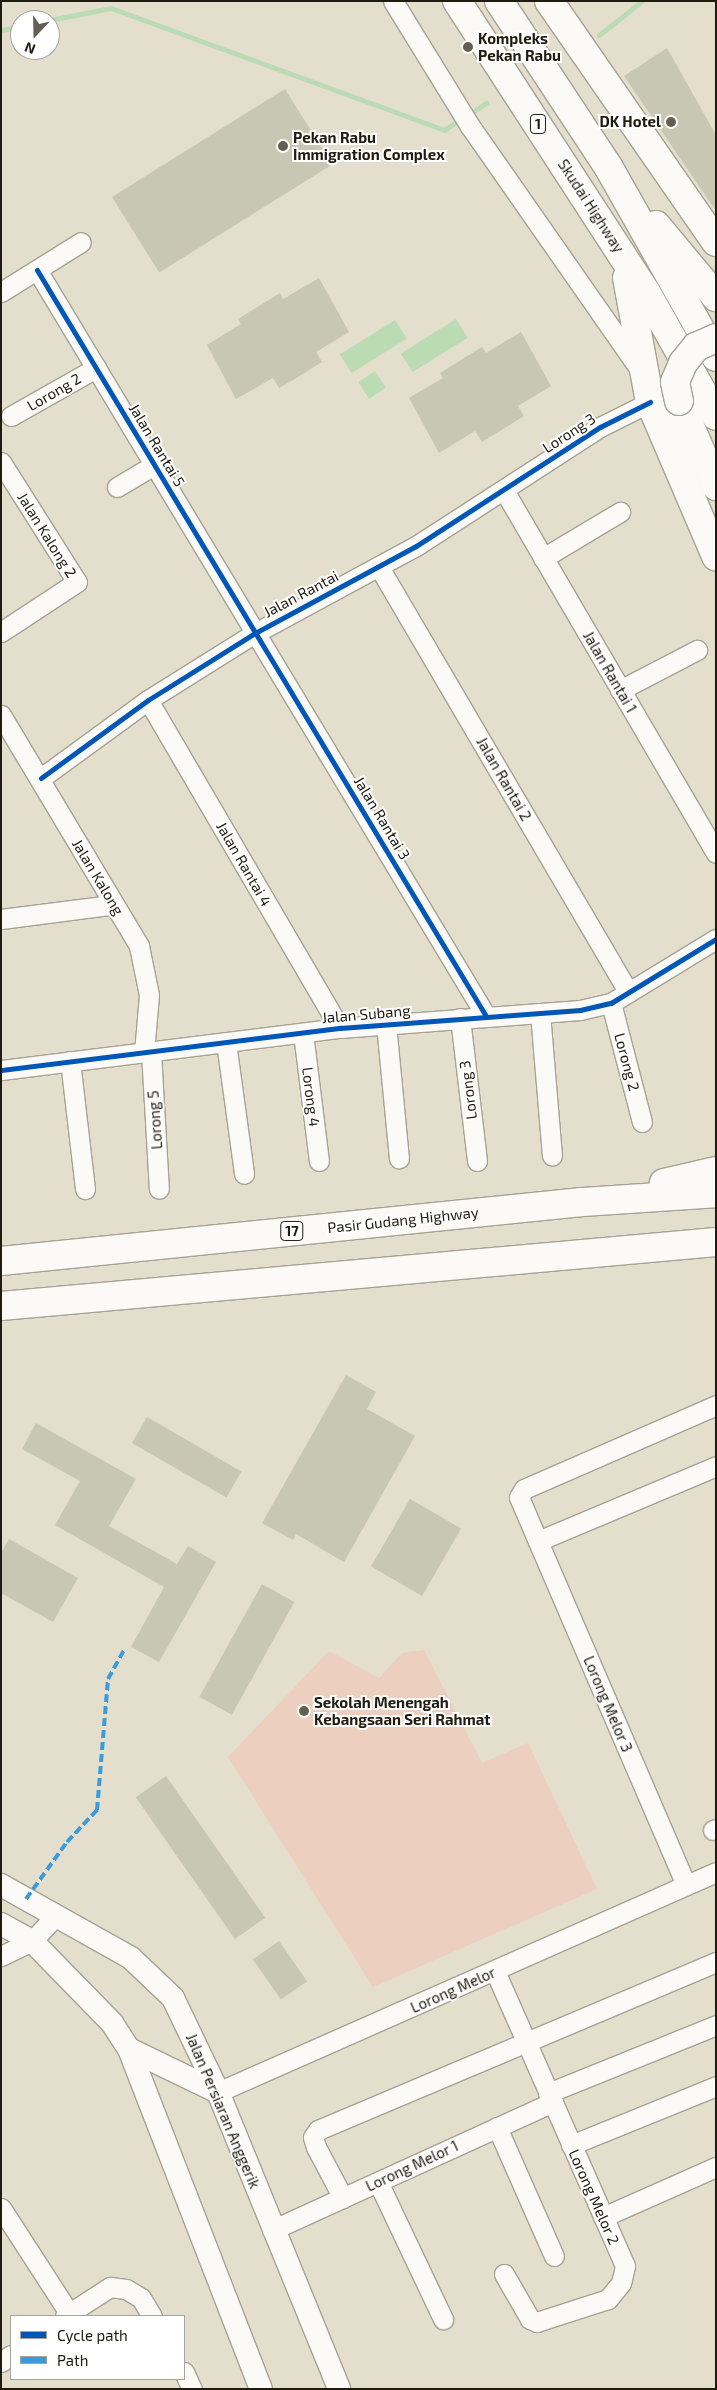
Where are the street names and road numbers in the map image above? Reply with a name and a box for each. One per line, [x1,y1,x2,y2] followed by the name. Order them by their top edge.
[529,112,547,136] road number: 1
[554,156,628,256] street label: Skudai Highway
[24,369,84,415] street label: Lorong 2
[125,400,189,490] street label: Jalan Rantai 5
[539,409,599,457] street label: Lorong 3
[14,489,80,581] street label: Jalan Kalong 2
[261,567,341,621] street label: Jalan Rantai
[579,628,641,716] street label: Jalan Rantai 1
[473,734,535,824] street label: Jalan Rantai 2
[350,773,414,863] street label: Jalan Rantai 3
[213,819,275,909] street label: Jalan Rantai 4
[68,836,128,918] street label: Jalan Kalong
[321,1001,411,1027] street label: Jalan Subang
[611,1031,643,1093] street label: Lorong 2
[455,1059,481,1121] street label: Lorong 3
[298,1066,324,1128] street label: Lorong 4
[144,1090,166,1150] street label: Lorong 5
[326,1203,480,1237] street label: Pasir Gudang Highway
[280,1220,304,1242] road number: 17
[580,1653,636,1755] street label: Lorong Melor 3
[408,1963,498,2017] street label: Lorong Melor
[182,2031,264,2191] street label: Jalan Persiaran Anggerik
[363,2137,461,2195] street label: Lorong Melor 1
[565,2146,623,2248] street label: Lorong Melor 2

